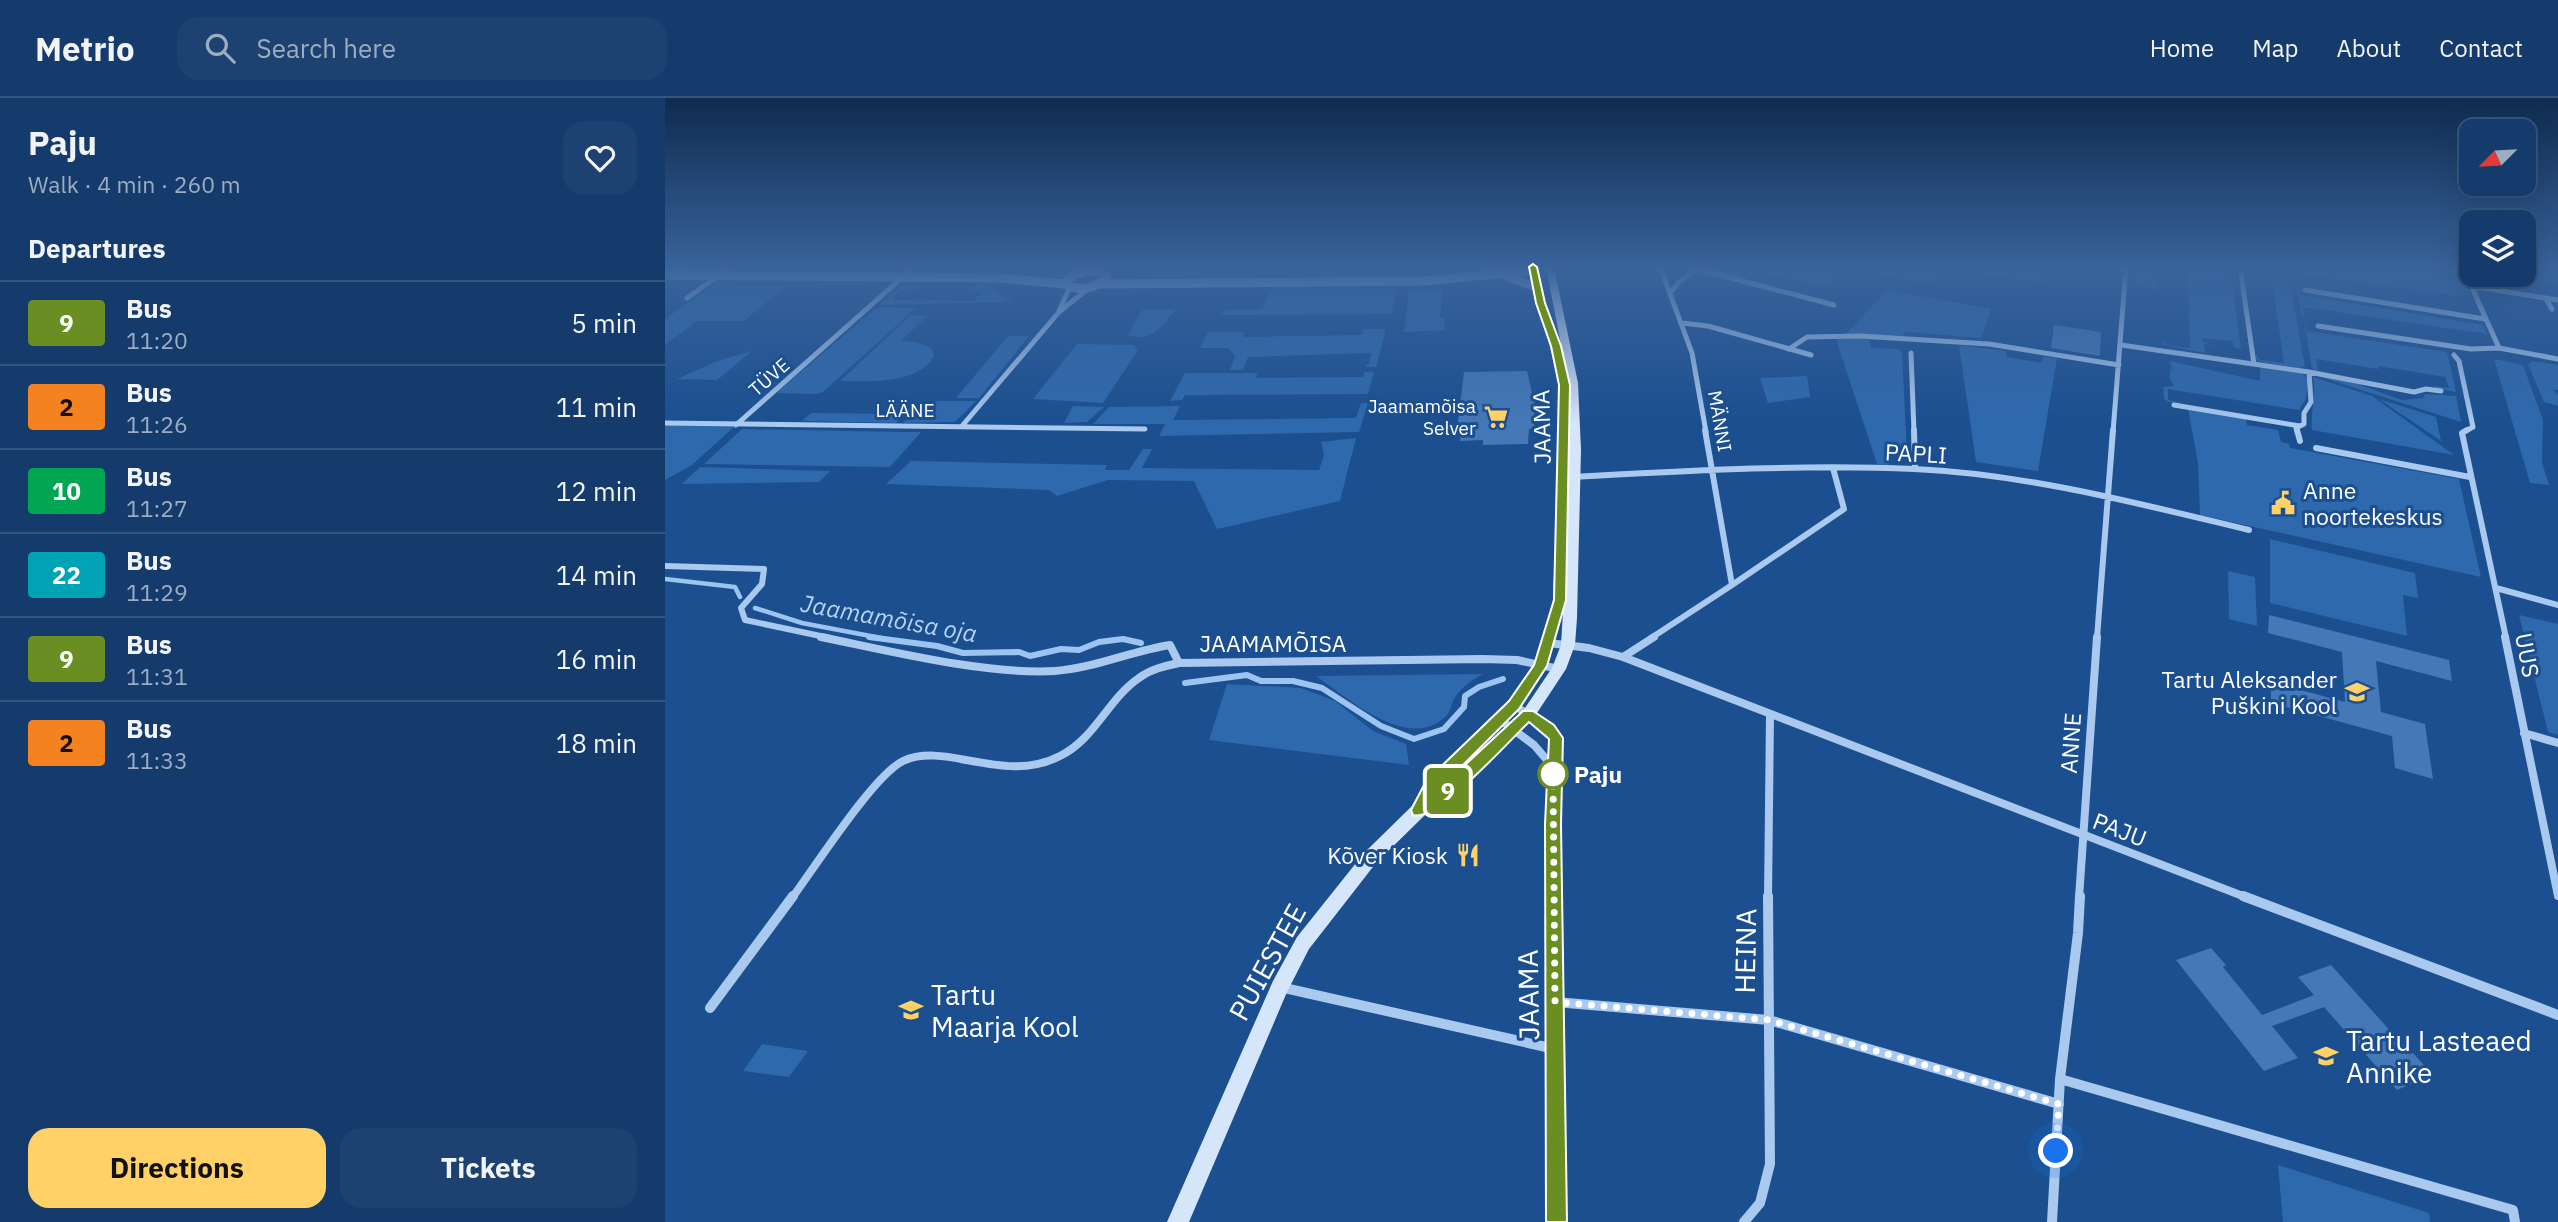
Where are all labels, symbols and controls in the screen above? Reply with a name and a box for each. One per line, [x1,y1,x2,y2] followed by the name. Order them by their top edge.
[177,17,667,80] search box
[35,27,135,70] text: Metrio
[201,29,239,67] icon: search
[257,31,396,65] text: Search here
[2150,32,2214,64] text: Home
[2252,32,2298,64] text: Map
[2336,32,2401,64] text: About
[2439,32,2523,64] text: Contact
[2459,119,2536,196] north arrow
[2459,119,2536,287] map controls
[28,121,97,164] text: Paju
[563,121,637,195] button: heart
[28,169,241,199] text: Walk · 4 min · 260 m
[2459,210,2536,287] button: layers
[28,231,166,265] text: Departures
[126,291,172,325] text: Bus
[571,306,637,340] text: 5 min
[59,307,74,339] text: 9
[126,325,188,355] text: 11:20
[744,353,794,401] street label: TÜVE
[126,375,172,409] text: Bus
[1703,388,1737,454] street label: MÄNNI
[1525,389,1557,465] street label: JAAMA
[556,390,637,424] text: 11 min
[59,391,74,423] text: 2
[1368,394,1476,440] place label: Jaamamõisa Selver
[875,398,935,422] street label: LÄÄNE
[1482,403,1510,431] supermarket icon: Jaamamõisa Selver
[126,409,188,439] text: 11:26
[1884,436,1948,470] street label: PAPLI
[126,459,172,493] text: Bus
[556,474,637,508] text: 12 min
[52,475,81,507] text: 10
[2303,475,2443,531] place label: Anne noortekeskus
[2269,489,2297,517] public building icon: Anne noortekeskus
[126,493,188,523] text: 11:27
[126,543,172,577] text: Bus
[556,558,637,592] text: 14 min
[52,559,81,591] text: 22
[126,577,188,607] text: 11:29
[798,587,980,649] water label: Jaamamõisa oja
[126,627,172,661] text: Bus
[1199,628,1347,658] street label: JAAMAMÕISA
[2509,630,2547,680] street label: UUS
[556,642,637,676] text: 16 min
[59,643,74,675] text: 9
[126,661,188,691] text: 11:31
[2162,664,2338,720] place label: Tartu Aleksander Puškini Kool
[2343,678,2371,706] school or university icon: Tartu Aleksander Puškini Kool
[126,711,172,745] text: Bus
[2053,712,2087,774] street label: ANNE
[556,726,637,760] text: 18 min
[59,727,74,759] text: 2
[126,745,188,775] text: 11:33
[1538,759,1568,789] marker: Paju
[1574,759,1622,789] place label: Paju
[1425,768,1471,814] line badge: 9
[1441,775,1455,807] text: 9
[2089,805,2151,853] street label: PAJU
[1327,840,1448,870] place label: Kõver Kiosk
[1454,841,1482,869] restaurant icon: Kõver Kiosk
[1220,897,1314,1027] street label: PUIESTEE
[1726,908,1764,994] street label: HEINA
[1509,949,1547,1041] street label: JAAMA
[931,976,1079,1045] place label: Tartu Maarja Kool
[897,996,925,1024] school or university icon: Tartu Maarja Kool
[2346,1022,2532,1091] place label: Tartu Lasteaed Annike
[2312,1042,2340,1070] school or university icon: Tartu Lasteaed Annike
[28,1128,326,1208] button: Directions
[340,1128,637,1208] button: Tickets
[2038,1133,2073,1168] your location

